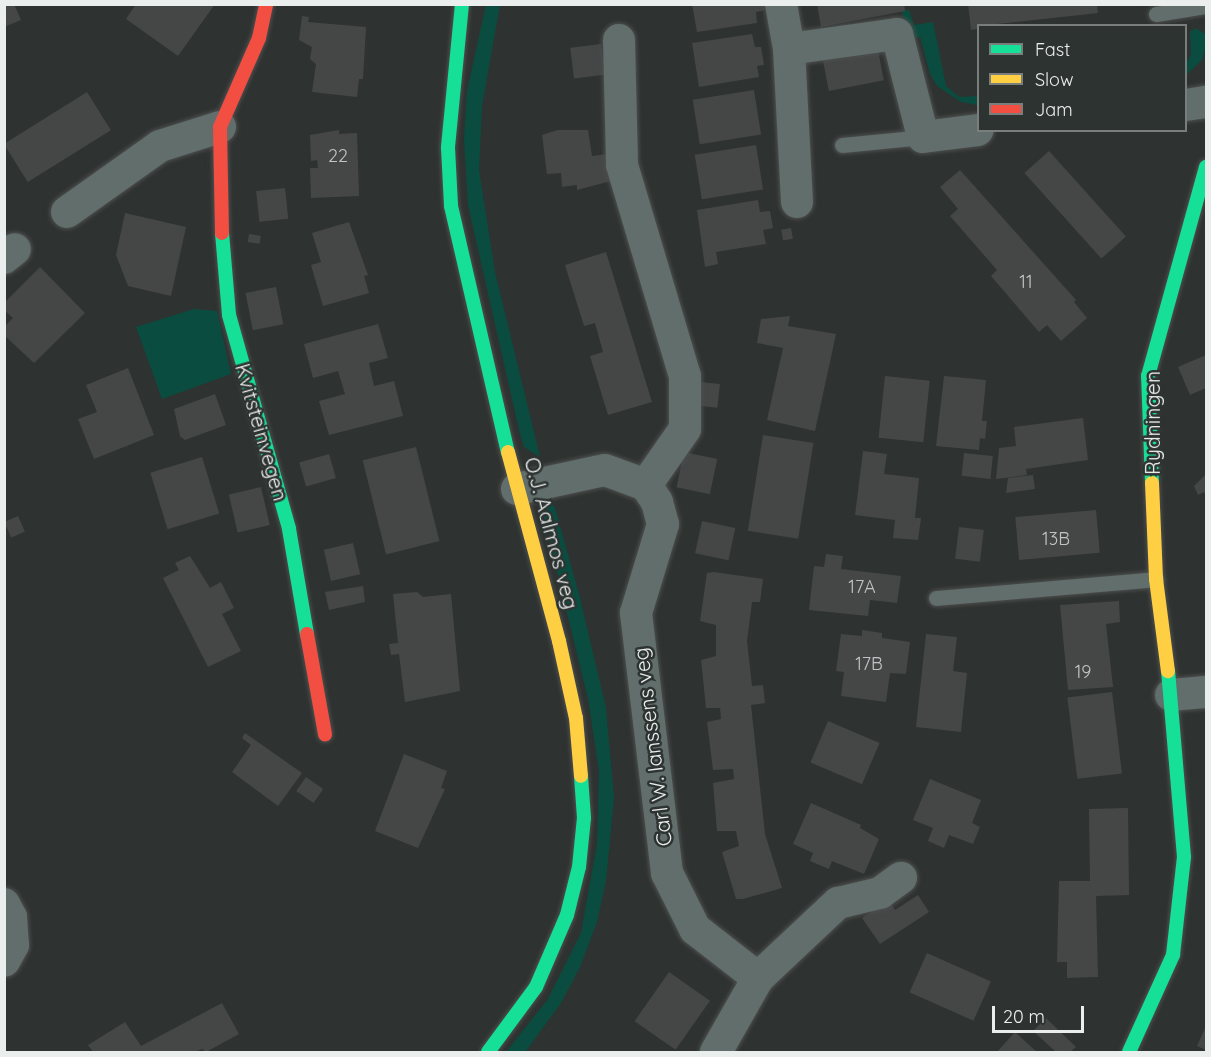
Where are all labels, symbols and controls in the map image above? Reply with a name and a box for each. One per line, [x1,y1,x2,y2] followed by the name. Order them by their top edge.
[977,24,1187,132] legend
[1035,38,1070,61] text: Fast
[1035,68,1073,91] text: Slow
[1035,98,1073,121] text: Jam
[328,145,348,167] house number: 22
[1019,271,1033,293] house number: 11
[230,360,294,504] street label: Kvitsteinvegen
[1139,371,1165,475] street label: Rydningen
[520,454,584,612] street label: O.J. Aalmos veg
[1042,528,1070,550] house number: 13B
[848,576,876,598] house number: 17A
[627,646,677,848] street label: Carl W. Ianssens veg
[855,653,883,675] house number: 17B
[1075,661,1091,683] house number: 19
[995,994,1086,1032] scale bar
[1003,1005,1045,1028] text: 20 m

